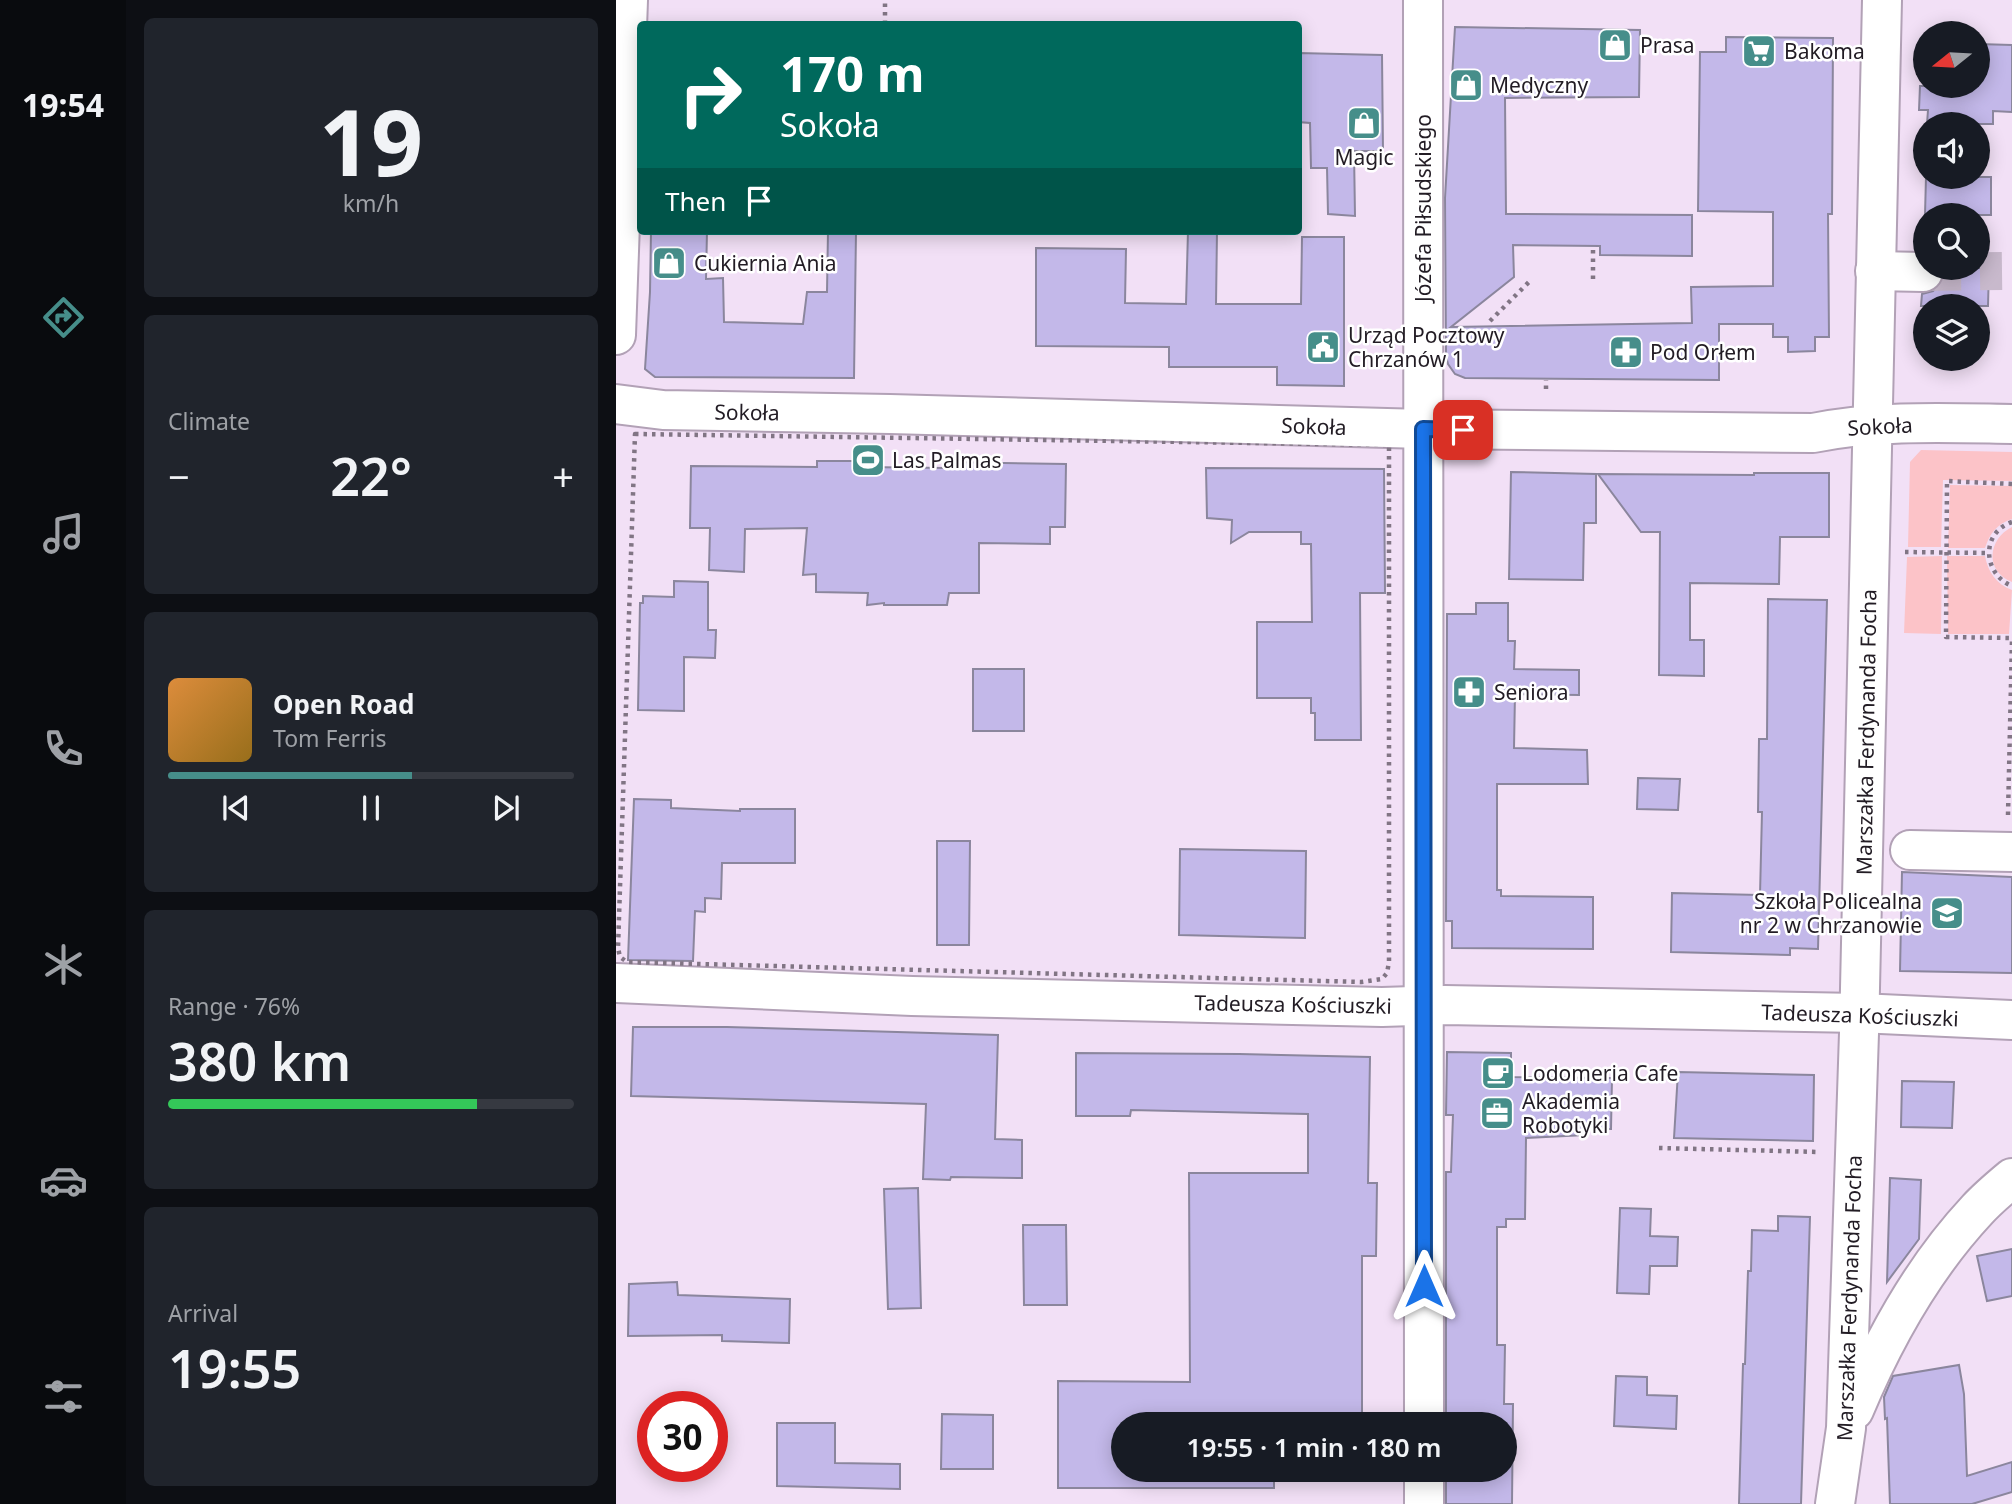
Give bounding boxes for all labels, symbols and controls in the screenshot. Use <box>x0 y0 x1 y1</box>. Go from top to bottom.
north arrow <box>1913 21 1990 98</box>
map controls <box>1913 21 1990 371</box>
shop icon: Prasa <box>1596 26 1634 64</box>
place label: Prasa <box>1640 31 1695 59</box>
supermarket icon: Bakoma <box>1740 32 1778 70</box>
place label: Bakoma <box>1784 37 1865 65</box>
text: 170 m <box>780 40 925 106</box>
icon: right <box>665 49 756 140</box>
shop icon: Medyczny <box>1447 66 1485 104</box>
place label: Medyczny <box>1490 71 1588 99</box>
text: 19 <box>319 79 423 203</box>
text: 19:54 <box>22 83 104 126</box>
text: Sokoła <box>780 103 880 146</box>
shop icon: Magic <box>1345 104 1383 142</box>
button: sound <box>1913 112 1990 189</box>
street label: Józefa Piłsudskiego <box>1409 114 1437 304</box>
place label: Magic <box>1334 143 1394 171</box>
icon: arrive <box>740 182 778 220</box>
text: Then <box>665 183 726 219</box>
text: km/h <box>343 187 399 219</box>
button: search <box>1913 203 1990 280</box>
shop icon: Cukiernia Ania <box>650 244 688 282</box>
place label: Cukiernia Ania <box>694 249 837 277</box>
icon: directions <box>39 293 88 342</box>
button: layers <box>1913 294 1990 371</box>
place label: Urząd Pocztowy Chrzanów 1 <box>1348 321 1505 373</box>
public building icon: Urząd Pocztowy Chrzanów 1 <box>1304 328 1342 366</box>
pharmacy icon: Pod Orłem <box>1607 333 1645 371</box>
place label: Pod Orłem <box>1650 338 1756 366</box>
street label: Sokoła <box>714 397 780 427</box>
pin <box>1433 400 1493 460</box>
text: Climate <box>168 405 250 437</box>
street label: Sokoła <box>1847 410 1913 442</box>
street label: Sokoła <box>1281 411 1347 441</box>
icon: arrive <box>1444 411 1482 449</box>
text: 22° <box>330 440 412 511</box>
sports icon: Las Palmas <box>849 441 887 479</box>
place label: Las Palmas <box>892 446 1002 474</box>
text: − <box>168 450 190 502</box>
text: + <box>552 450 574 502</box>
icon: music <box>39 509 88 558</box>
street label: Marszałka Ferdynanda Focha <box>1850 589 1882 875</box>
pharmacy icon: Seniora <box>1450 673 1488 711</box>
place label: Seniora <box>1494 678 1569 706</box>
text: Open Road <box>273 686 415 722</box>
text: Tom Ferris <box>273 722 386 754</box>
icon: phone <box>39 724 88 773</box>
icon: previous <box>217 789 255 827</box>
icon: pause <box>352 789 390 827</box>
icon: next <box>487 789 525 827</box>
place label: Szkoła Policealna nr 2 w Chrzanowie <box>1740 887 1922 939</box>
school or university icon: Szkoła Policealna nr 2 w Chrzanowie <box>1928 894 1966 932</box>
icon: climate <box>39 940 88 989</box>
street label: Tadeusza Kościuszki <box>1194 988 1392 1020</box>
text: Range · 76% <box>168 990 300 1022</box>
street label: Tadeusza Kościuszki <box>1761 998 1959 1032</box>
text: 380 km <box>168 1025 351 1096</box>
cafe icon: Lodomeria Cafe <box>1479 1054 1517 1092</box>
place label: Lodomeria Cafe <box>1522 1059 1678 1087</box>
place label: Akademia Robotyki <box>1522 1087 1620 1139</box>
office icon: Akademia Robotyki <box>1478 1094 1516 1132</box>
street label: Marszałka Ferdynanda Focha <box>1830 1155 1868 1441</box>
icon: car <box>39 1156 88 1205</box>
position arrow <box>1387 1249 1461 1323</box>
text: Arrival <box>168 1297 238 1329</box>
text: 19:55 <box>168 1332 301 1403</box>
icon: filters <box>39 1372 88 1421</box>
speed limit sign: 30 <box>637 1391 728 1482</box>
text: 19:55 · 1 min · 180 m <box>1187 1429 1441 1465</box>

